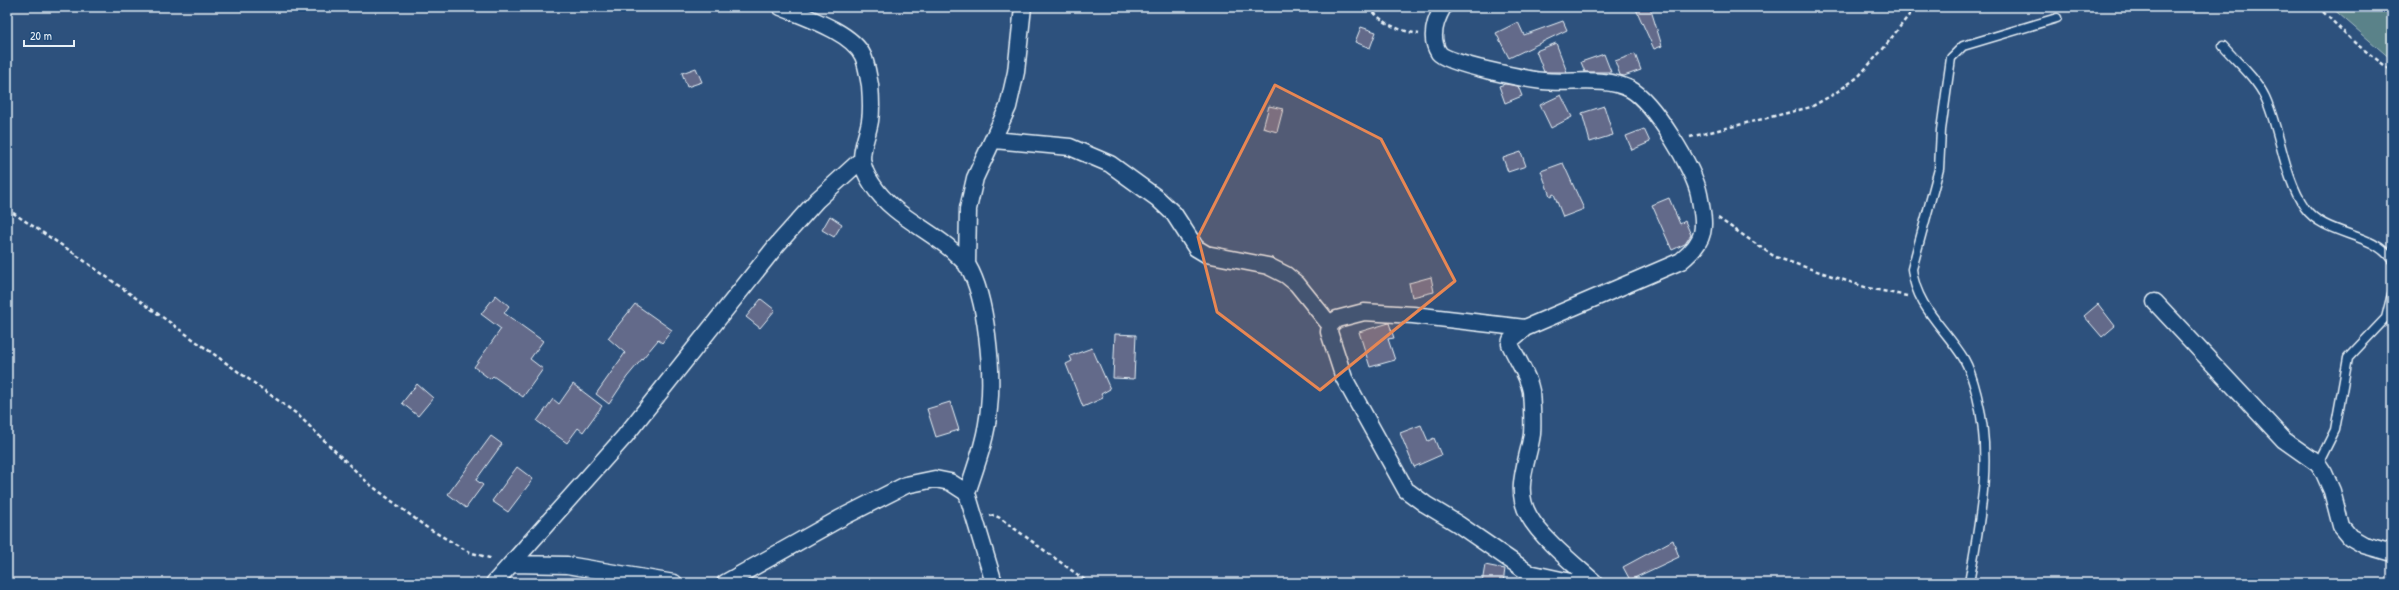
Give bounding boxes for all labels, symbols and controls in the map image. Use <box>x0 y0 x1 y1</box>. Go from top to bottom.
scale bar <box>24 22 74 48</box>
text: 20 m <box>30 27 52 44</box>

